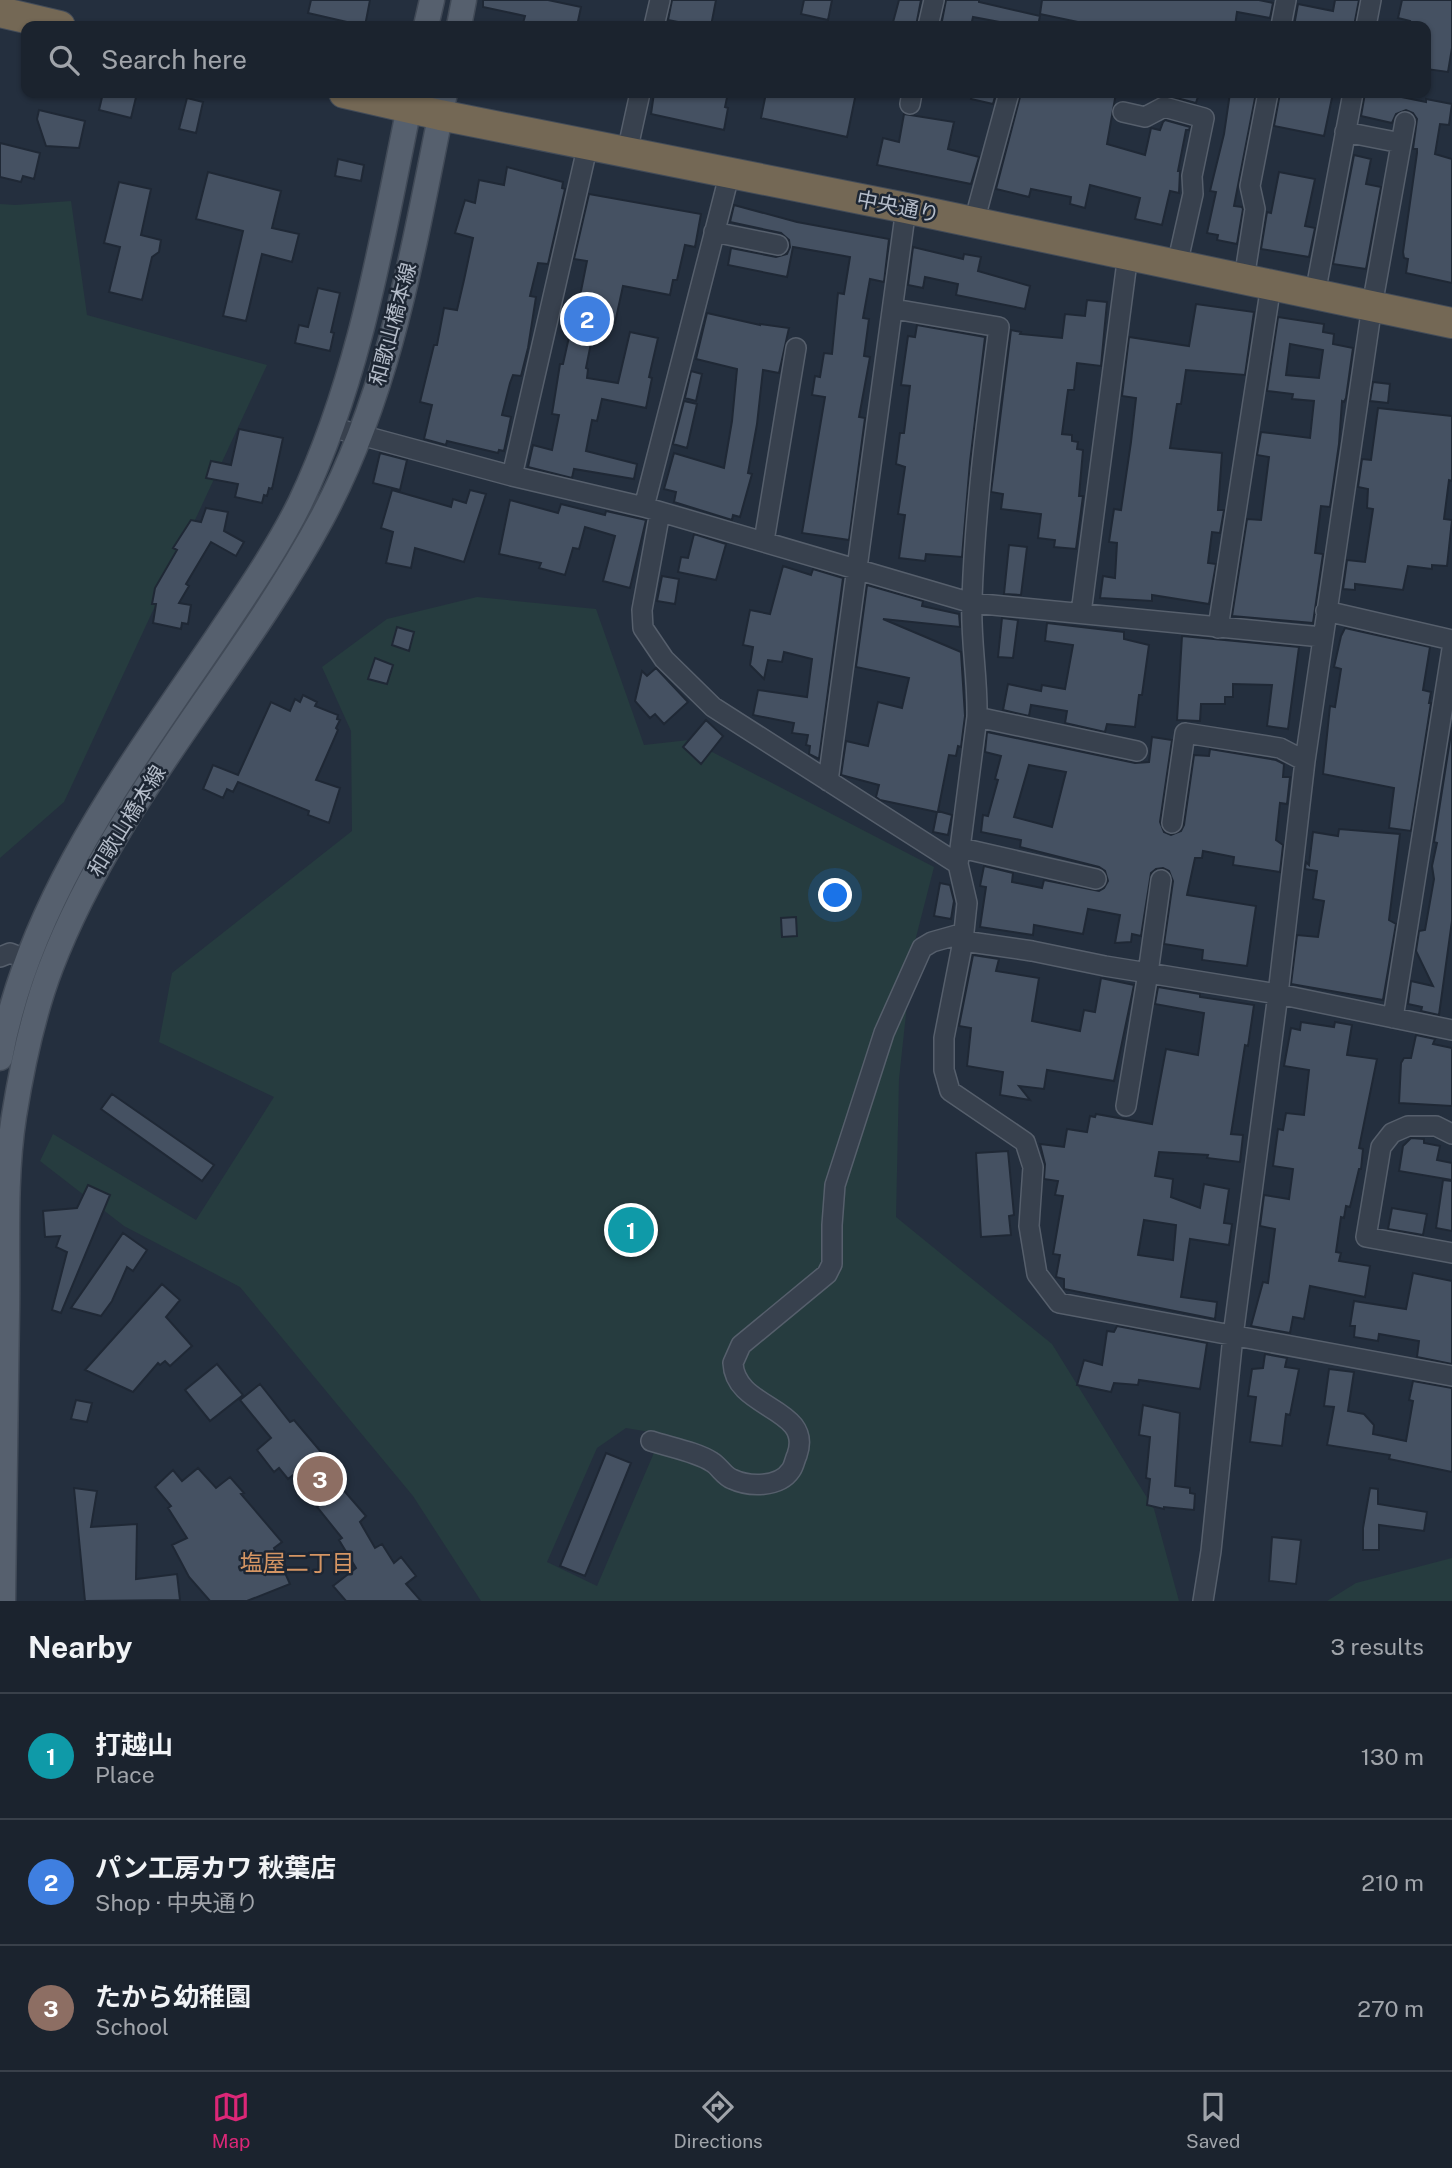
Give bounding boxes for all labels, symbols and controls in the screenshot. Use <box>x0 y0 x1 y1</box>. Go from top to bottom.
search box <box>21 21 1431 98</box>
icon: search <box>45 41 83 79</box>
text: Search here <box>101 44 247 75</box>
street label: 中央通り <box>854 186 942 227</box>
street label: 和歌山橋本線 <box>364 260 421 388</box>
pin: 2 <box>564 293 610 345</box>
street label: 和歌山橋本線 <box>83 761 171 881</box>
your location <box>818 878 852 912</box>
pin: 1 <box>608 1204 654 1256</box>
pin: 3 <box>297 1453 343 1505</box>
district label: 塩屋二丁目 <box>240 1549 355 1576</box>
text: Nearby <box>28 1629 132 1665</box>
text: 3 results <box>1330 1633 1424 1660</box>
text: 打越山 <box>95 1729 173 1760</box>
text: 1 <box>46 1743 56 1770</box>
text: 130 m <box>1361 1743 1424 1770</box>
text: Place <box>95 1761 155 1788</box>
text: パン工房カワ 秋葉店 <box>95 1852 336 1883</box>
text: 2 <box>44 1869 58 1896</box>
text: 210 m <box>1361 1869 1424 1896</box>
text: Shop · 中央通り <box>95 1889 259 1916</box>
text: たから幼稚園 <box>95 1981 251 2012</box>
text: 3 <box>43 1995 59 2022</box>
text: 270 m <box>1357 1995 1424 2022</box>
text: School <box>95 2013 169 2040</box>
tab: Map <box>212 2088 250 2152</box>
tab: Directions <box>673 2088 763 2152</box>
tab: Saved <box>1186 2088 1240 2152</box>

